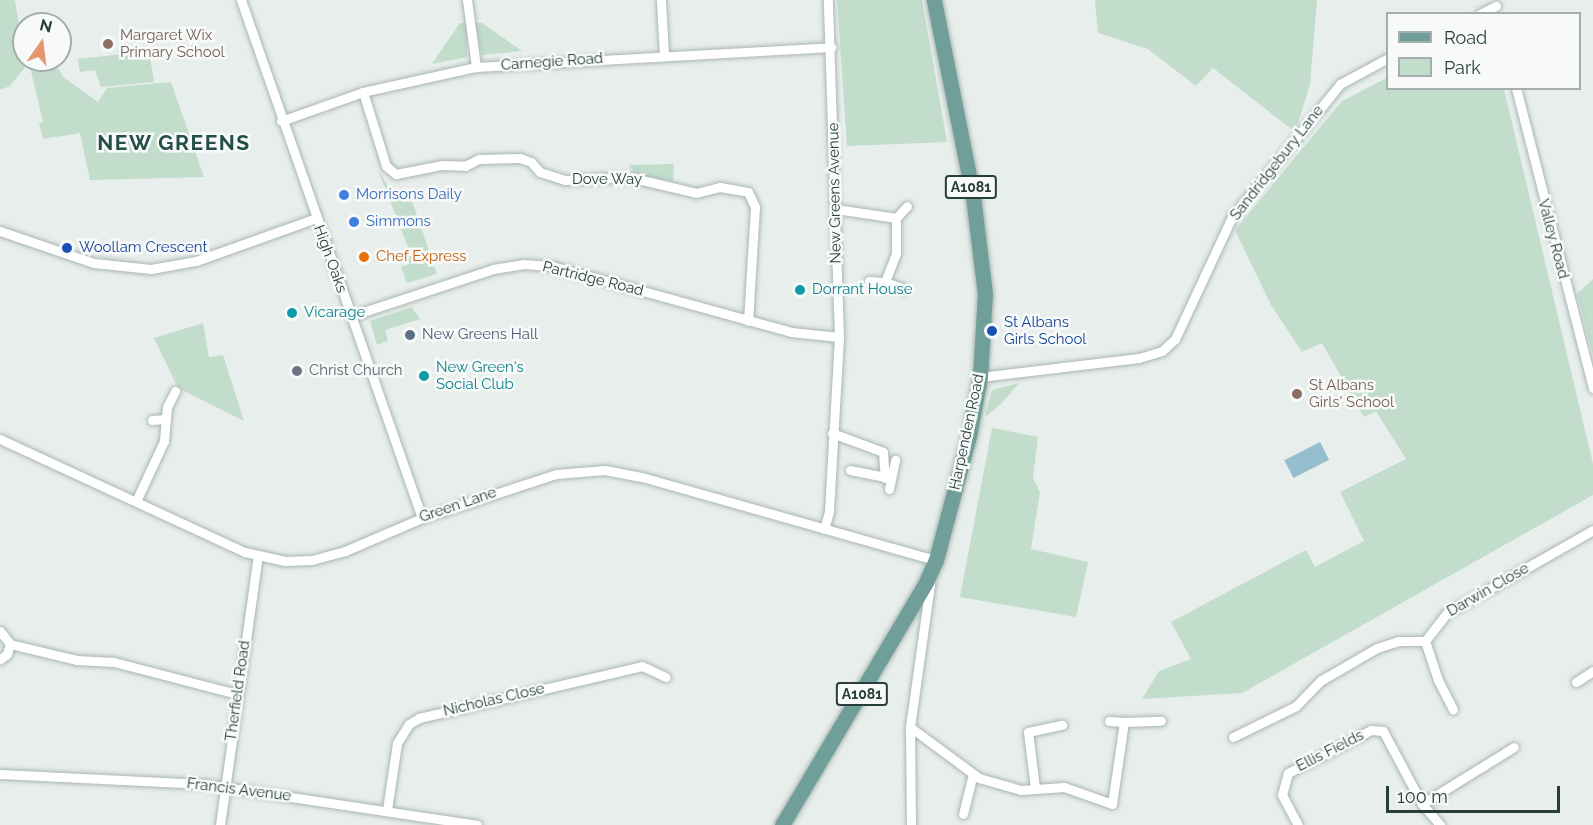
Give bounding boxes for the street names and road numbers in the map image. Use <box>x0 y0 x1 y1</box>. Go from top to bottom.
street label: Carnegie Road <box>500 49 604 75</box>
street label: Sandridgebury Lane <box>1226 102 1328 224</box>
street label: New Greens Avenue <box>825 122 845 264</box>
street label: Dove Way <box>572 171 642 189</box>
road number: A1081 <box>944 176 998 198</box>
street label: Valley Road <box>1534 197 1572 281</box>
street label: High Oaks <box>309 223 351 295</box>
street label: Partridge Road <box>541 258 645 300</box>
street label: Harpenden Road <box>946 372 988 492</box>
street label: Green Lane <box>417 483 499 527</box>
street label: Darwin Close <box>1444 559 1532 621</box>
street label: Therfield Road <box>222 639 254 743</box>
street label: Nicholas Close <box>442 680 546 720</box>
road number: A1081 <box>835 683 889 705</box>
street label: Ellis Fields <box>1293 726 1367 776</box>
street label: Francis Avenue <box>185 775 293 805</box>

